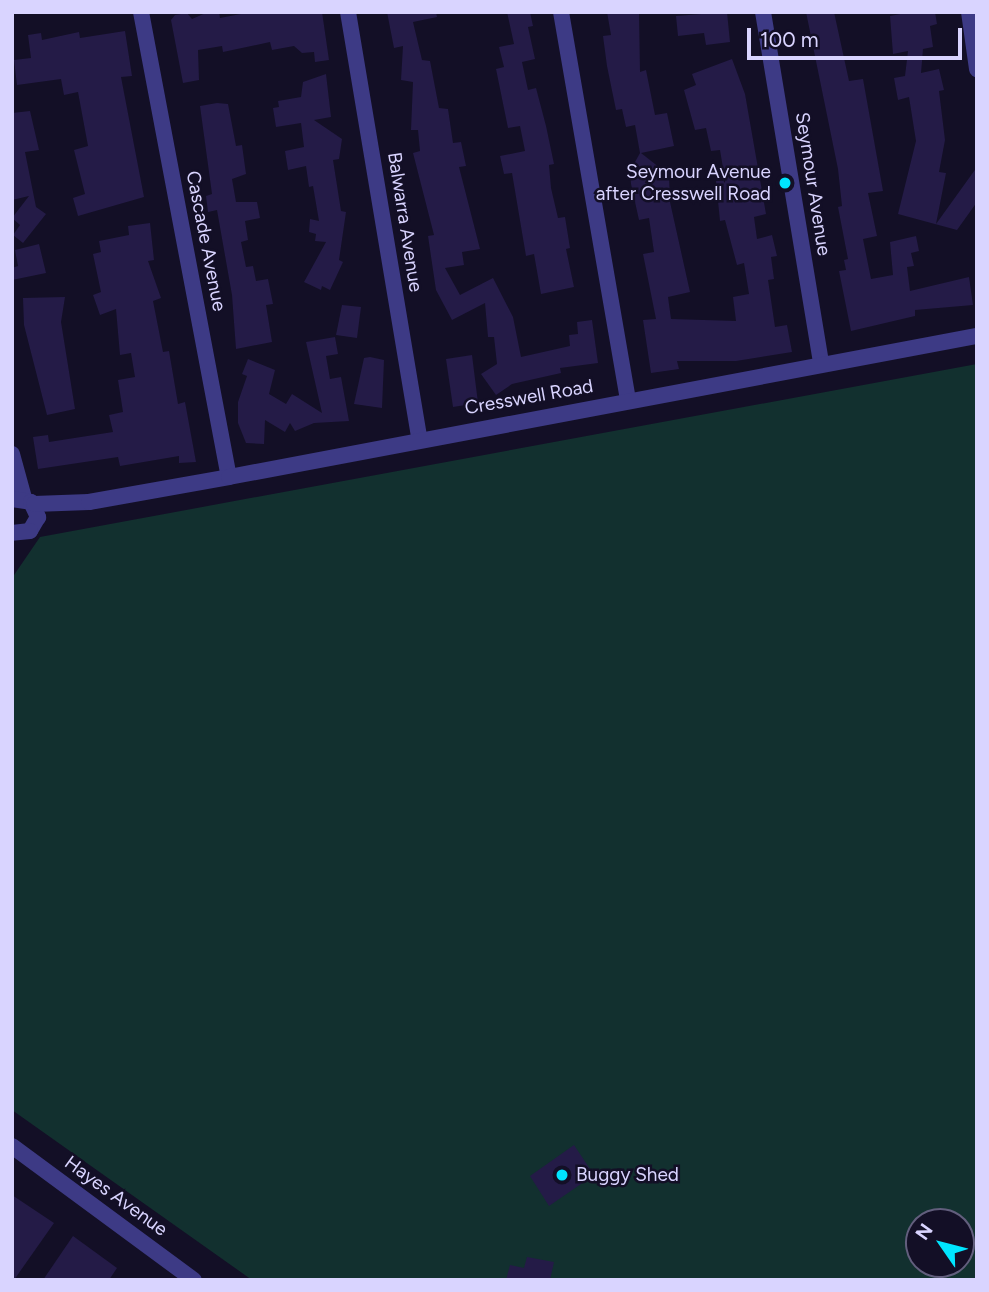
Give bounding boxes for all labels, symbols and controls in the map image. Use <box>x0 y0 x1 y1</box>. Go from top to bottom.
scale bar <box>751 14 966 58</box>
text: 100 m <box>760 27 819 52</box>
street label: Seymour Avenue <box>790 111 836 257</box>
street label: Balwarra Avenue <box>383 150 427 294</box>
place label: Seymour Avenue after Cresswell Road <box>596 161 771 205</box>
street label: Cascade Avenue <box>181 169 231 313</box>
marker: Seymour Avenue after Cresswell Road <box>777 175 793 191</box>
street label: Cresswell Road <box>463 374 595 420</box>
street label: Hayes Avenue <box>60 1151 172 1241</box>
place label: Buggy Shed <box>576 1164 679 1186</box>
marker: Buggy Shed <box>554 1167 570 1183</box>
north arrow <box>905 1208 975 1278</box>
text: N <box>910 1219 938 1244</box>

